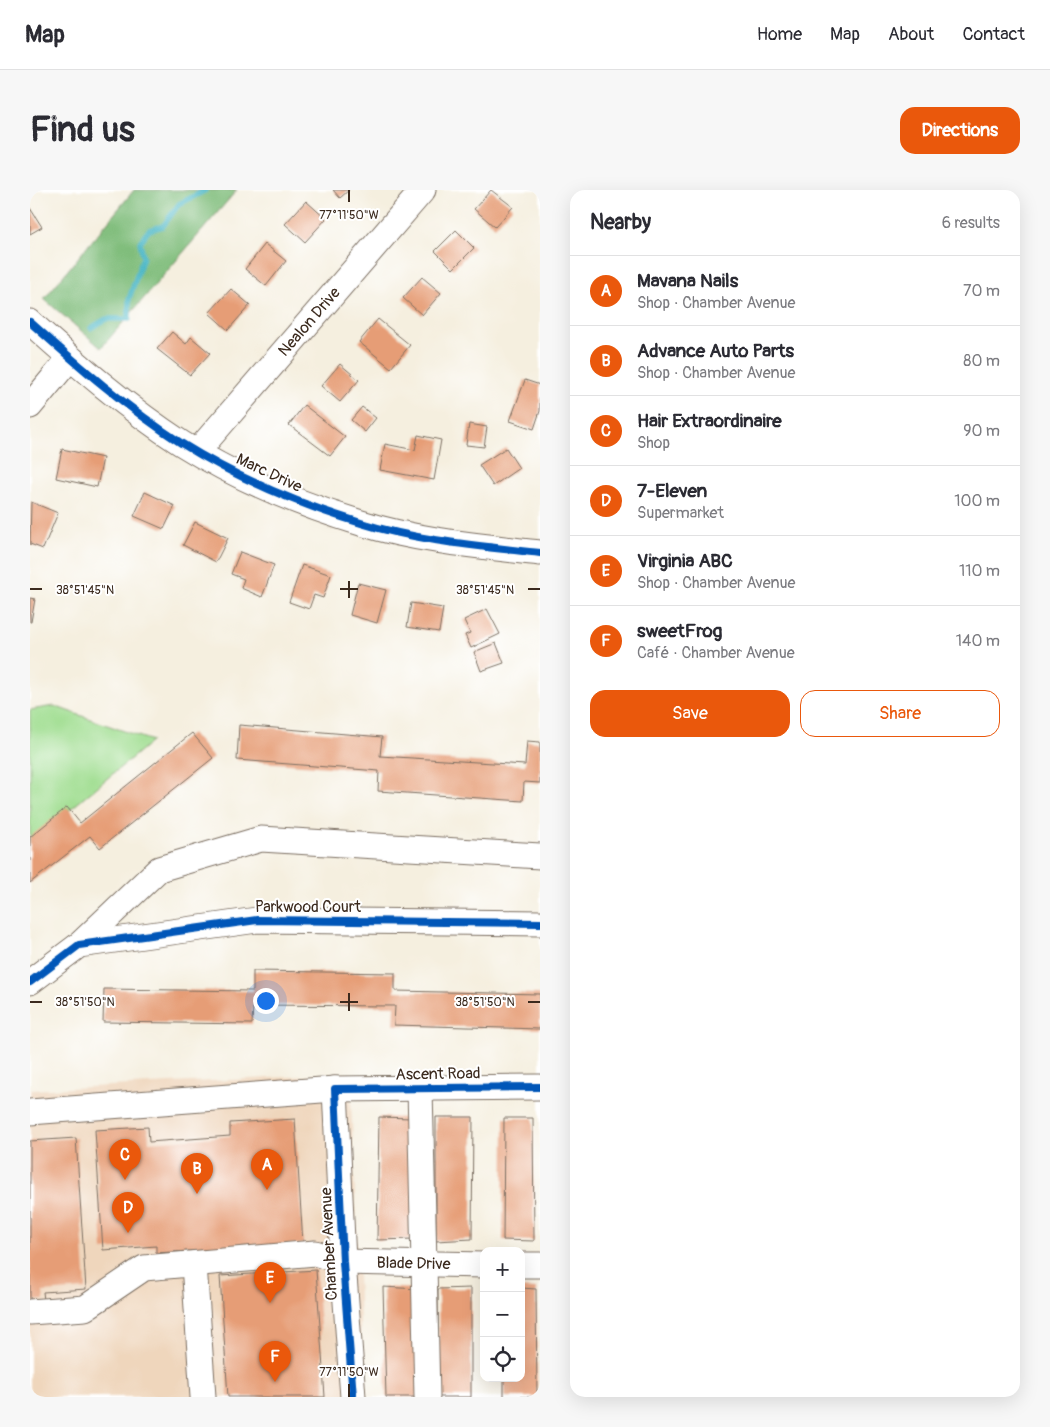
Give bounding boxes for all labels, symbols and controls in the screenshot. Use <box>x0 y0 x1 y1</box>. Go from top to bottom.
text: Map <box>25 20 65 49</box>
text: Home <box>757 23 802 46</box>
text: Map <box>830 23 860 46</box>
text: About <box>888 23 934 46</box>
text: Contact <box>962 23 1025 46</box>
button: Directions <box>900 107 1020 154</box>
text: Find us <box>30 108 135 152</box>
text: 77°11'50"W <box>319 208 379 223</box>
text: Nearby <box>590 209 651 236</box>
text: 6 results <box>942 213 1000 233</box>
text: Mavana Nails <box>637 269 738 293</box>
text: A <box>601 281 611 301</box>
text: 70 m <box>963 281 1000 301</box>
street label: Nealon Drive <box>274 283 345 361</box>
text: Shop · Chamber Avenue <box>637 293 795 313</box>
text: Advance Auto Parts <box>637 339 794 363</box>
text: B <box>601 351 611 371</box>
text: 80 m <box>963 351 1000 371</box>
text: Shop · Chamber Avenue <box>637 363 795 383</box>
text: Hair Extraordinaire <box>637 409 782 433</box>
text: C <box>601 421 611 441</box>
text: 90 m <box>963 421 1000 441</box>
text: Shop <box>637 433 670 453</box>
street label: Marc Drive <box>233 449 305 497</box>
text: 7-Eleven <box>637 479 707 503</box>
text: D <box>601 491 611 511</box>
text: 100 m <box>954 491 1000 511</box>
text: Supermarket <box>637 503 724 523</box>
text: Virginia ABC <box>637 549 733 573</box>
text: E <box>602 561 610 581</box>
text: 110 m <box>959 561 1000 581</box>
text: Shop · Chamber Avenue <box>637 573 795 593</box>
text: 38°51'45"N <box>56 583 114 598</box>
text: 38°51'45"N <box>456 583 514 598</box>
text: sweetFrog <box>637 619 722 643</box>
text: F <box>601 631 611 651</box>
text: 140 m <box>956 631 1000 651</box>
text: Café · Chamber Avenue <box>637 643 795 663</box>
button: Save <box>590 690 790 737</box>
button: Share <box>800 690 1000 737</box>
street label: Parkwood Court <box>255 897 362 917</box>
your location <box>253 988 279 1014</box>
text: 38°51'50"N <box>55 995 115 1010</box>
text: 38°51'50"N <box>455 995 515 1010</box>
street label: Ascent Road <box>395 1063 481 1085</box>
pin: C <box>109 1139 141 1180</box>
pin: A <box>251 1149 283 1190</box>
pin: B <box>181 1153 213 1194</box>
street label: Chamber Avenue <box>316 1187 342 1301</box>
pin: D <box>112 1192 144 1233</box>
map controls <box>480 1247 525 1382</box>
button: + <box>480 1247 525 1292</box>
street label: Blade Drive <box>376 1253 451 1274</box>
pin: E <box>254 1262 286 1303</box>
button: − <box>480 1292 525 1337</box>
button: locate <box>480 1337 525 1382</box>
pin: F <box>259 1341 291 1382</box>
text: 77°11'50"W <box>319 1365 379 1380</box>

